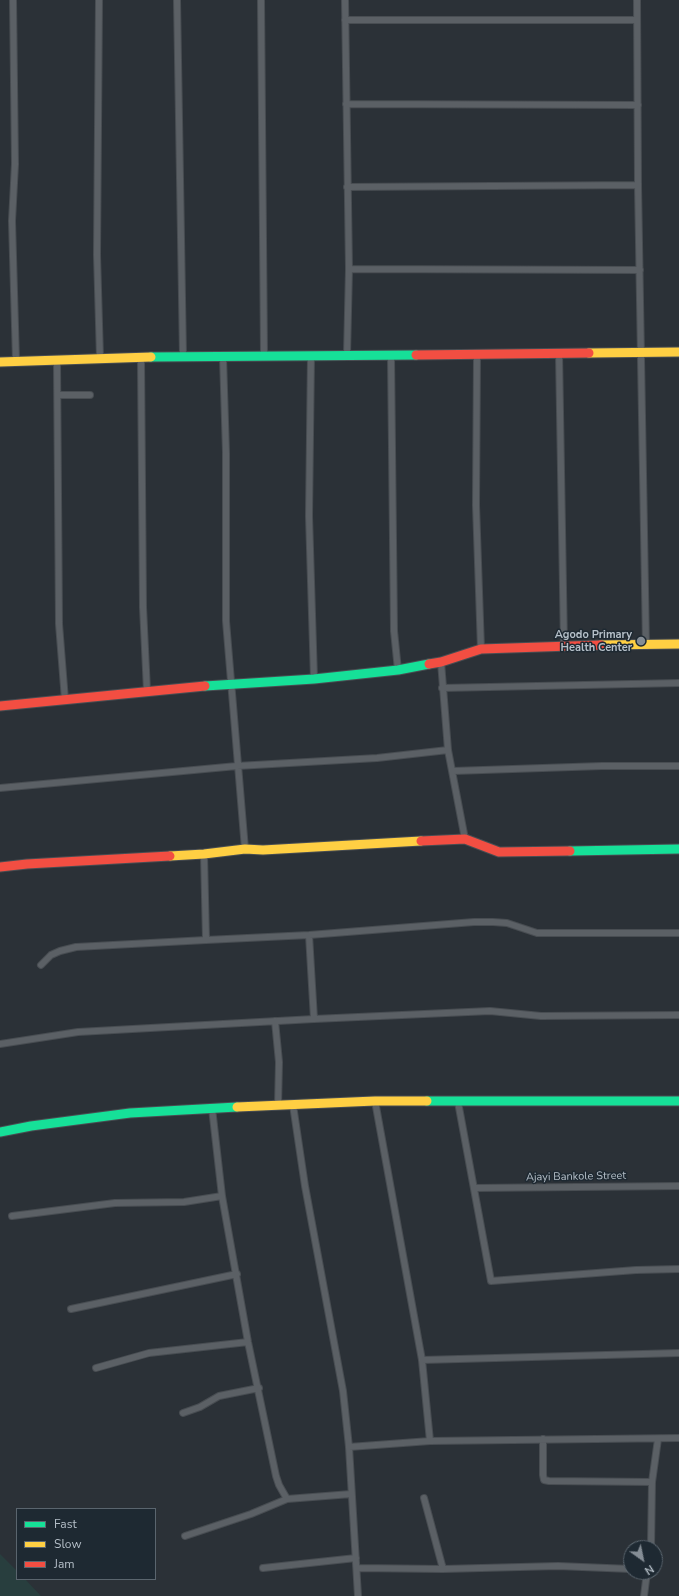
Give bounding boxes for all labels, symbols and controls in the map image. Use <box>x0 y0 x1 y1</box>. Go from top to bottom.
place label: Agodo Primary Health Center <box>555 628 632 654</box>
marker: Agodo Primary Health Center <box>635 635 647 647</box>
street label: Ajayi Bankole Street <box>526 1170 626 1184</box>
legend <box>16 1508 156 1580</box>
text: Fast <box>54 1516 77 1532</box>
text: Slow <box>54 1536 82 1552</box>
north arrow <box>623 1540 663 1580</box>
text: Jam <box>54 1556 75 1572</box>
text: N <box>642 1561 657 1578</box>

